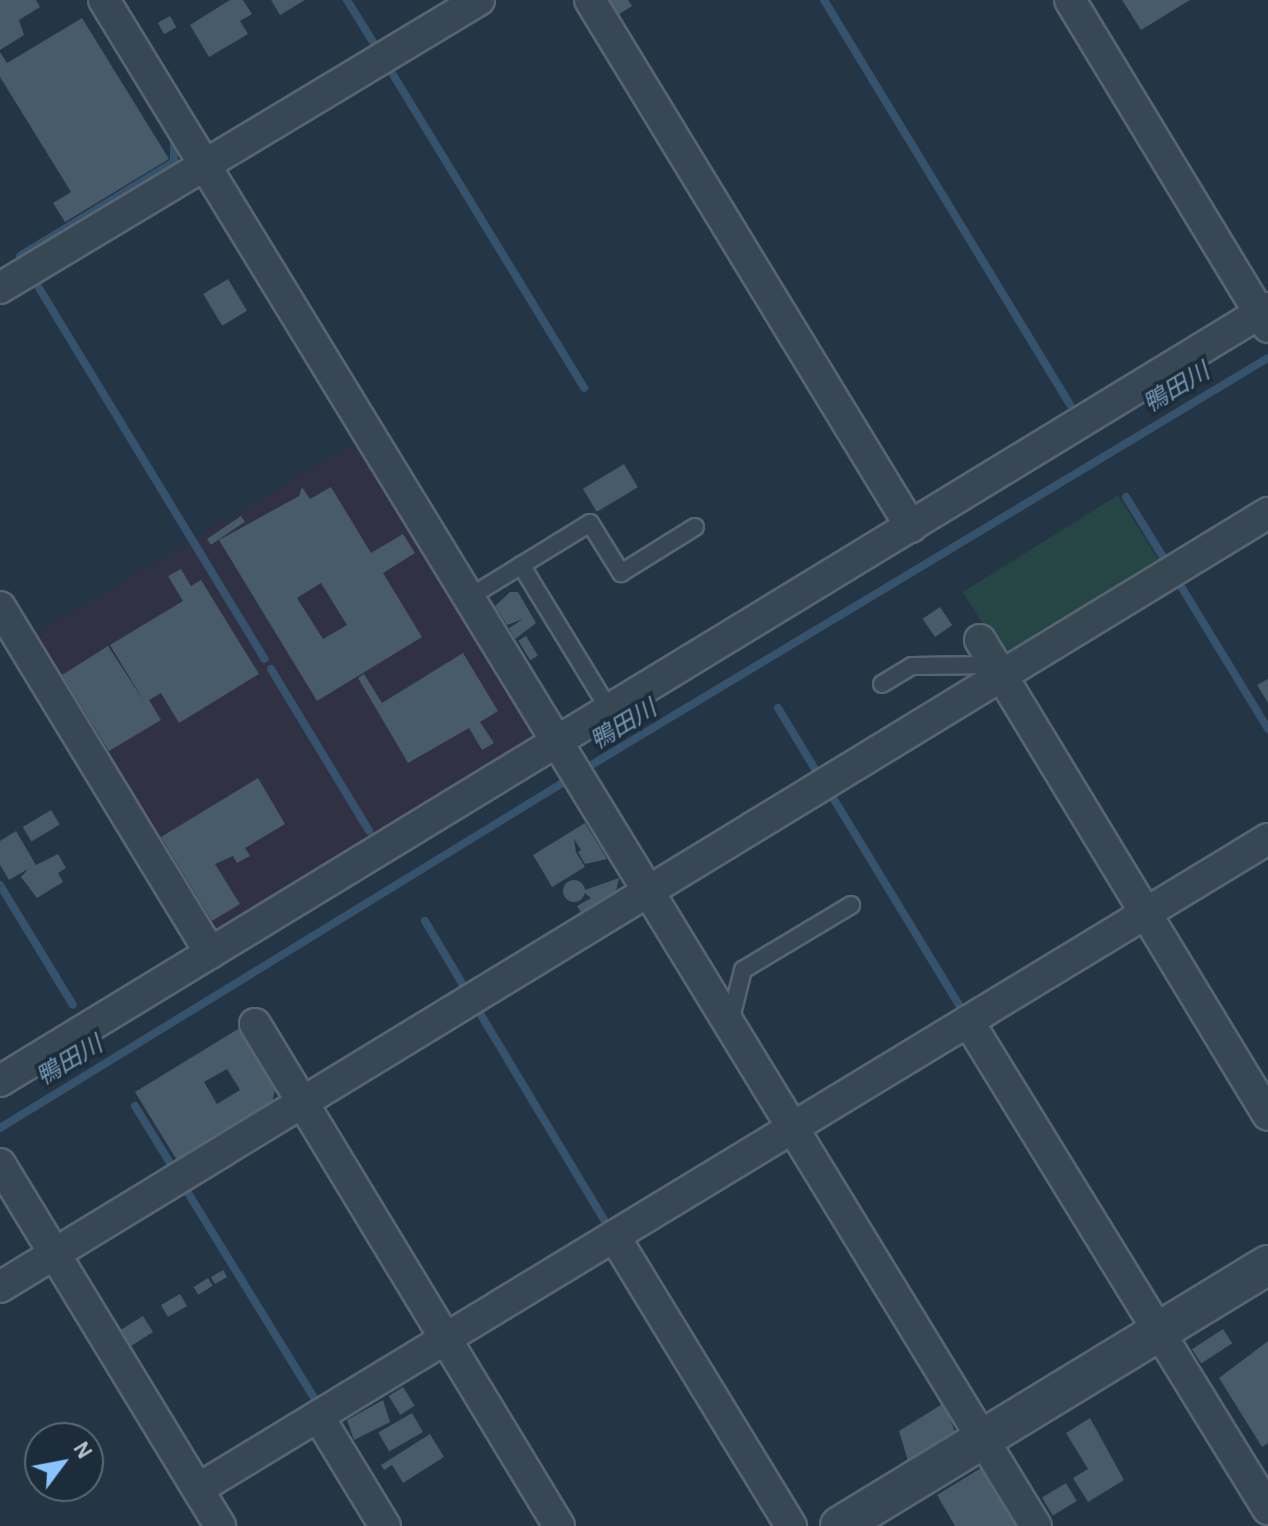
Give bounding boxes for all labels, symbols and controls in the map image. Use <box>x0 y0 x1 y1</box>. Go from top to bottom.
water label: 鴨田川 <box>1139 358 1215 420</box>
water label: 鴨田川 <box>586 695 662 757</box>
water label: 鴨田川 <box>32 1031 108 1093</box>
north arrow <box>24 1422 104 1502</box>
text: N <box>69 1438 96 1463</box>

